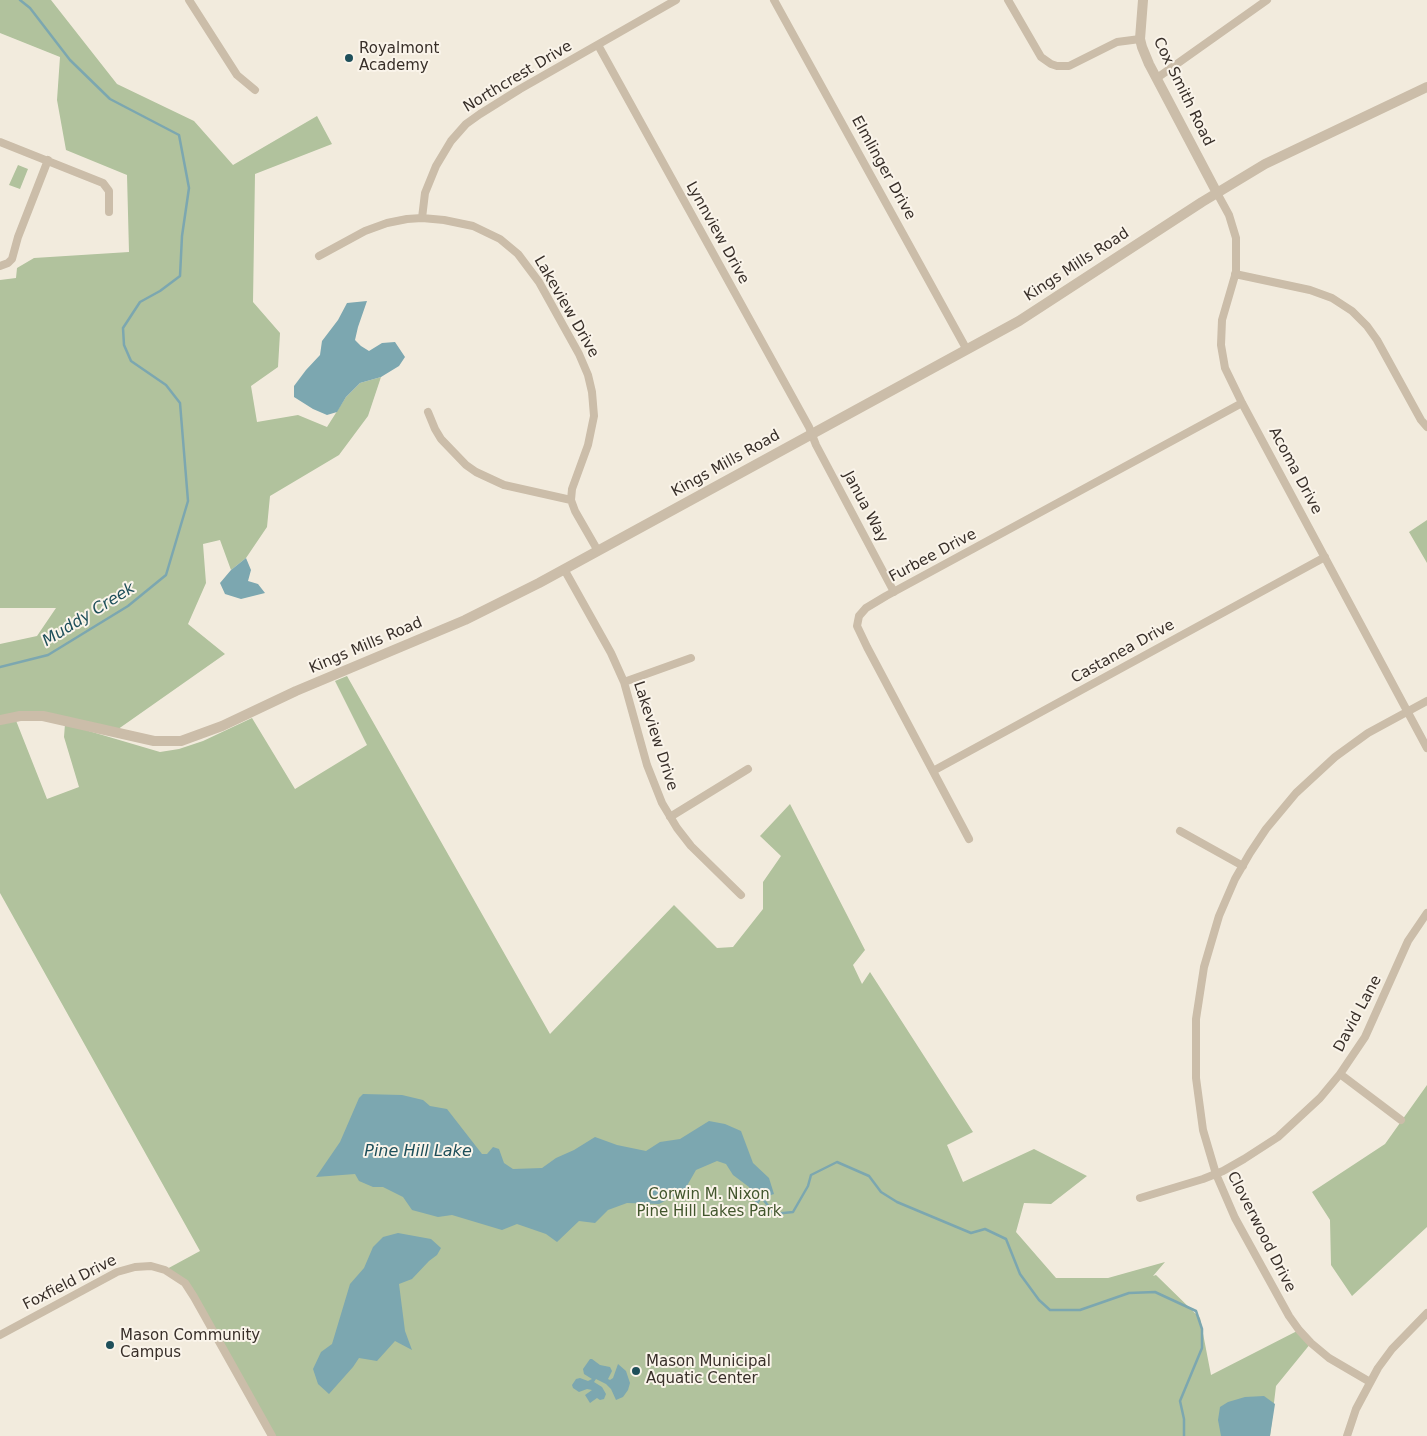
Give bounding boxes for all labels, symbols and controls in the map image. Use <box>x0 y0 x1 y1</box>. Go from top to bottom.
street label: Cox Smith Road <box>1149 35 1217 149</box>
street label: Northcrest Drive <box>460 37 576 117</box>
place label: Royalmont Academy <box>359 40 439 75</box>
marker: Royalmont Academy <box>343 52 355 64</box>
street label: Elmlinger Drive <box>847 113 919 223</box>
street label: Lynnview Drive <box>681 179 753 287</box>
street label: Kings Mills Road <box>1021 224 1133 306</box>
street label: Lakeview Drive <box>530 253 602 361</box>
street label: Acoma Drive <box>1265 424 1325 518</box>
street label: Kings Mills Road <box>669 427 783 501</box>
street label: Janua Way <box>839 468 891 546</box>
street label: Furbee Drive <box>886 525 980 587</box>
water label: Muddy Creek <box>39 579 139 651</box>
street label: Kings Mills Road <box>307 614 425 678</box>
street label: Castanea Drive <box>1068 616 1178 688</box>
street label: Lakeview Drive <box>629 679 681 793</box>
street label: David Lane <box>1330 973 1386 1055</box>
water label: Pine Hill Lake <box>364 1142 472 1162</box>
street label: Cloverwood Drive <box>1223 1169 1299 1295</box>
park label: Corwin M. Nixon Pine Hill Lakes Park <box>637 1186 781 1221</box>
street label: Foxfield Drive <box>20 1252 120 1314</box>
place label: Mason Community Campus <box>120 1327 260 1362</box>
marker: Mason Community Campus <box>104 1339 116 1351</box>
place label: Mason Municipal Aquatic Center <box>646 1353 771 1388</box>
marker: Mason Municipal Aquatic Center <box>630 1365 642 1377</box>

